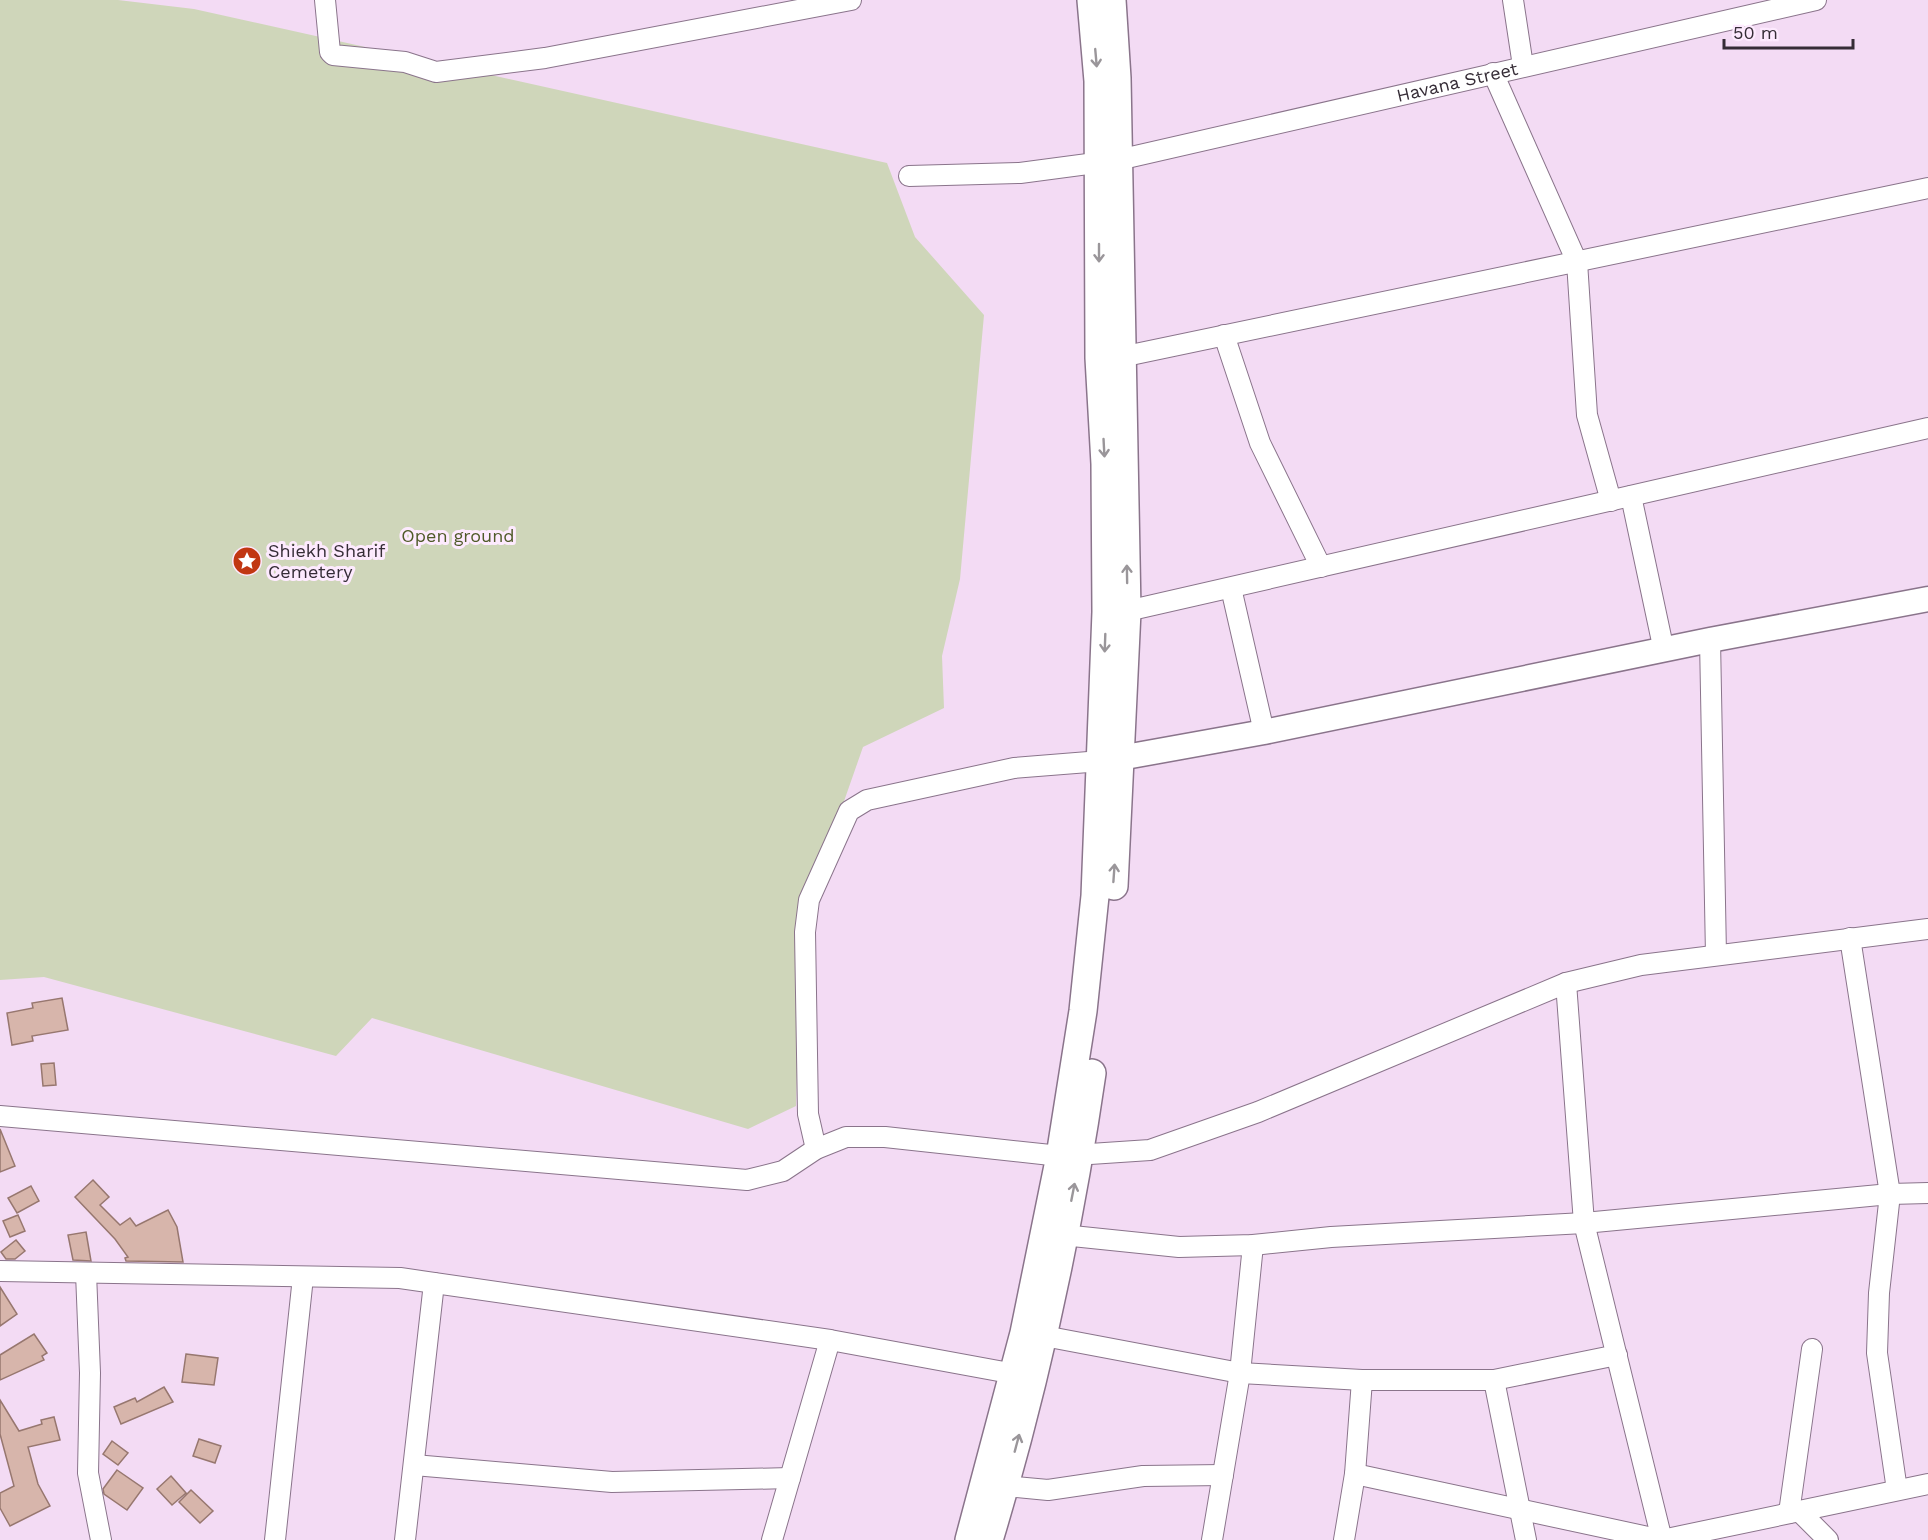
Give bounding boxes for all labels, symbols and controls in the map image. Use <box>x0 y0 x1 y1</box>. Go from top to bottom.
scale bar <box>1724 12 1853 50</box>
text: 50 m <box>1733 22 1778 43</box>
one-way arrow <box>1090 48 1101 68</box>
street label: Havana Street <box>1395 58 1520 106</box>
one-way arrow <box>1093 243 1105 263</box>
one-way arrow <box>1099 438 1110 458</box>
park label: Open ground <box>401 525 515 546</box>
place label: Shiekh Sharif Cemetery <box>268 540 385 582</box>
place icon: Shiekh Sharif Cemetery <box>231 545 263 577</box>
one-way arrow <box>1121 564 1132 584</box>
one-way arrow <box>1099 633 1110 653</box>
one-way arrow <box>1109 864 1120 884</box>
one-way arrow <box>1068 1182 1079 1202</box>
one-way arrow <box>1011 1434 1023 1453</box>

